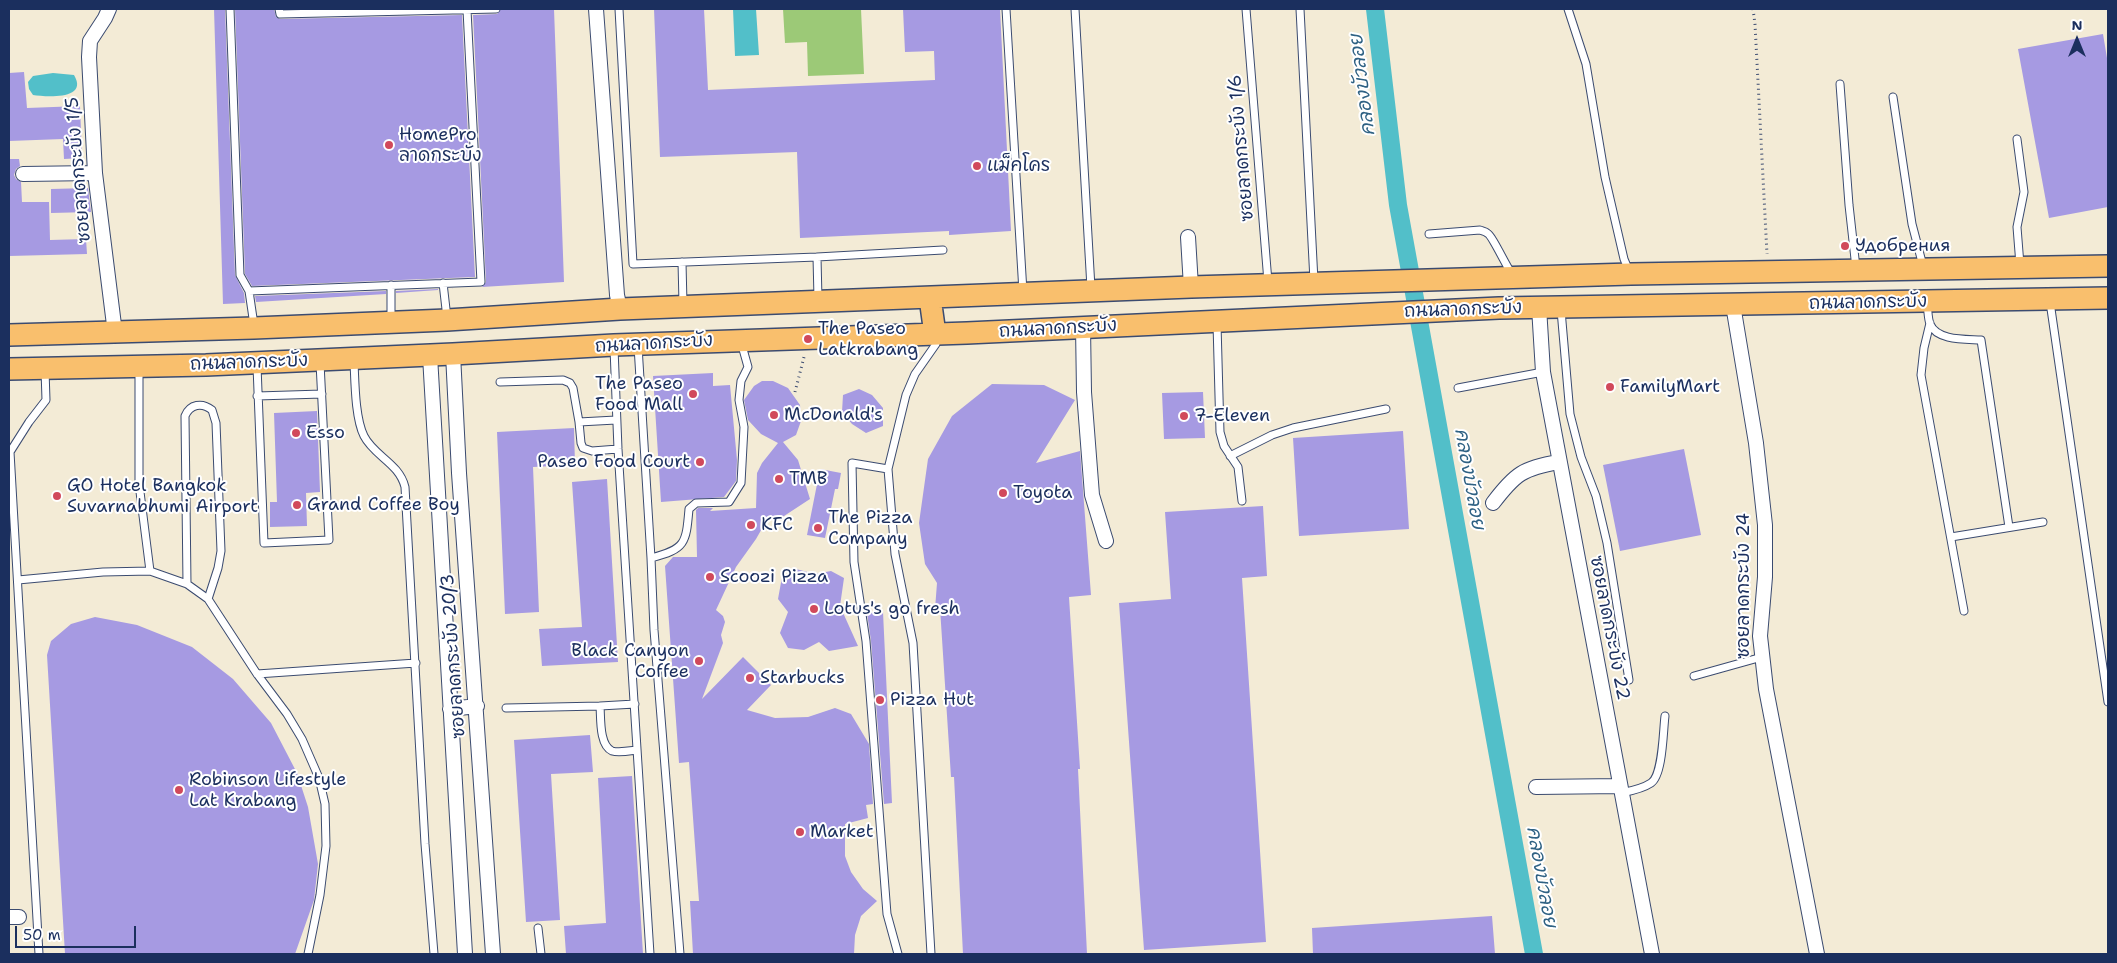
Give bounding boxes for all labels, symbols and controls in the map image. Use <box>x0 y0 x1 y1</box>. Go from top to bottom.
north arrow <box>2052 15 2102 65</box>
text: N <box>2071 16 2083 34</box>
water label: คลองบัวลอย <box>1345 33 1381 137</box>
street label: ซอยลาดกระบัง 1/6 <box>1225 74 1259 222</box>
street label: ซอยลาดกระบัง 1/5 <box>62 96 96 244</box>
place label: HomePro ลาดกระบัง <box>399 124 482 166</box>
marker: HomePro ลาดกระบัง <box>383 139 395 151</box>
place label: แม็คโคร <box>987 155 1050 177</box>
marker: แม็คโคร <box>971 160 983 172</box>
place label: Удобрения <box>1855 235 1950 257</box>
marker: Удобрения <box>1839 240 1851 252</box>
street label: ถนนลาดกระบัง <box>1809 291 1927 315</box>
street label: ถนนลาดกระบัง <box>1404 297 1522 323</box>
street label: ถนนลาดกระบัง <box>999 315 1117 343</box>
place label: The Paseo Latkrabang <box>818 318 918 360</box>
street label: ถนนลาดกระบัง <box>595 330 713 358</box>
marker: The Paseo Latkrabang <box>802 333 814 345</box>
street label: ถนนลาดกระบัง <box>190 350 308 376</box>
place label: The Paseo Food Mall <box>595 373 683 416</box>
place label: FamilyMart <box>1620 376 1720 398</box>
marker: FamilyMart <box>1604 381 1616 393</box>
marker: The Paseo Food Mall <box>687 388 699 400</box>
place label: McDonald's <box>784 404 883 426</box>
place label: 7-Eleven <box>1194 405 1270 427</box>
marker: McDonald's <box>768 409 780 421</box>
marker: 7-Eleven <box>1178 410 1190 422</box>
place label: Esso <box>306 422 345 444</box>
marker: Esso <box>290 427 302 439</box>
water label: คลองบัวลอย <box>1449 427 1489 531</box>
place label: Paseo Food Court <box>537 451 690 473</box>
marker: Paseo Food Court <box>694 456 706 468</box>
place label: TMB <box>789 468 827 490</box>
marker: TMB <box>773 473 785 485</box>
place label: GO Hotel Bangkok Suvarnabhumi Airport <box>67 475 258 518</box>
place label: Toyota <box>1013 482 1072 504</box>
marker: Toyota <box>997 487 1009 499</box>
marker: GO Hotel Bangkok Suvarnabhumi Airport <box>51 490 63 502</box>
place label: Grand Coffee Boy <box>307 494 460 516</box>
marker: Grand Coffee Boy <box>291 499 303 511</box>
place label: The Pizza Company <box>828 507 912 550</box>
street label: ซอยลาดกระบัง 24 <box>1733 513 1755 659</box>
place label: KFC <box>761 514 793 536</box>
marker: KFC <box>745 519 757 531</box>
marker: The Pizza Company <box>812 522 824 534</box>
street label: ซอยลาดกระบัง 22 <box>1584 554 1634 702</box>
place label: Scoozi Pizza <box>720 566 828 588</box>
marker: Scoozi Pizza <box>704 571 716 583</box>
street label: ซอยลาดกระบัง 20/3 <box>437 573 471 739</box>
place label: Lotus's go fresh <box>824 598 960 620</box>
marker: Lotus's go fresh <box>808 603 820 615</box>
place label: Black Canyon Coffee <box>571 640 689 682</box>
marker: Black Canyon Coffee <box>693 655 705 667</box>
place label: Starbucks <box>760 667 845 689</box>
marker: Starbucks <box>744 672 756 684</box>
place label: Pizza Hut <box>890 689 974 711</box>
marker: Pizza Hut <box>874 694 886 706</box>
place label: Robinson Lifestyle Lat Krabang <box>189 769 346 812</box>
marker: Robinson Lifestyle Lat Krabang <box>173 784 185 796</box>
place label: Market <box>810 821 874 843</box>
water label: คลองบัวลอย <box>1521 825 1561 929</box>
marker: Market <box>794 826 806 838</box>
scale bar <box>18 916 139 948</box>
text: 50 m <box>23 925 61 945</box>

